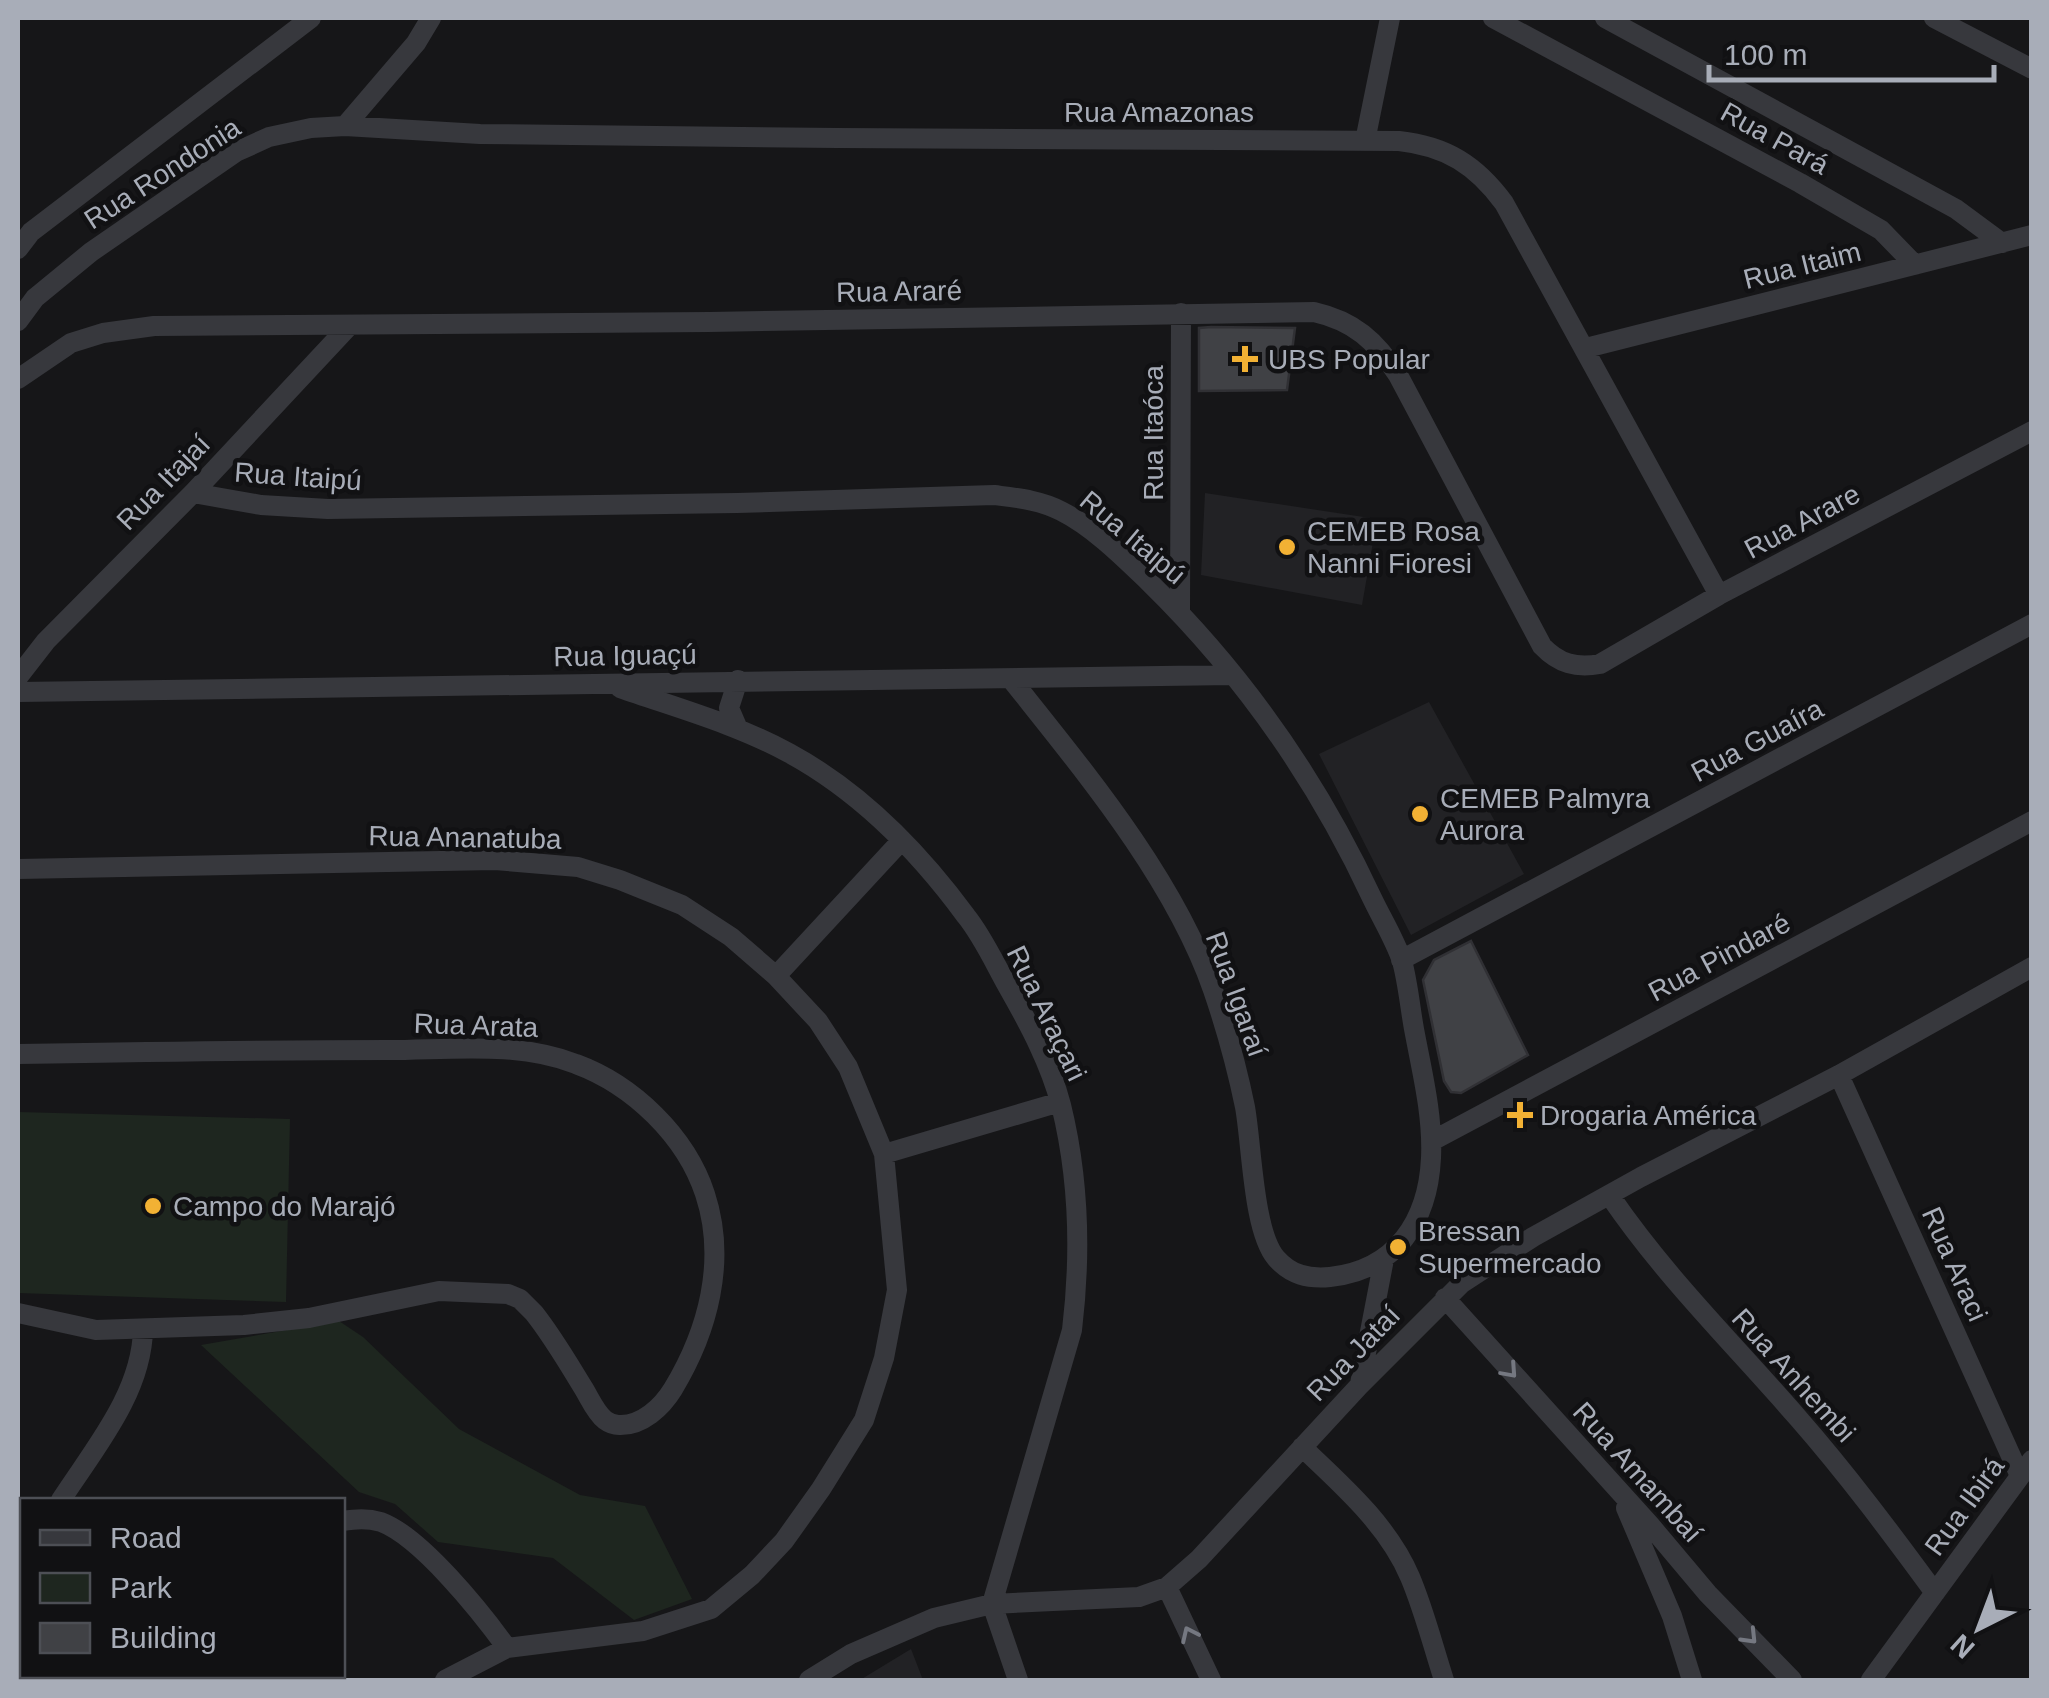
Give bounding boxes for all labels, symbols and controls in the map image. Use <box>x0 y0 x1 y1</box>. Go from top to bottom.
scale bar <box>1709 20 1994 82</box>
text: 100 m <box>1724 38 1807 71</box>
street label: Rua Pará <box>1716 96 1834 181</box>
street label: Rua Amazonas <box>1064 97 1254 128</box>
street label: Rua Rondonia <box>79 111 246 235</box>
street label: Rua Itaim <box>1740 236 1864 295</box>
street label: Rua Araré <box>836 275 962 308</box>
place label: UBS Popular <box>1268 344 1430 375</box>
marker: UBS Popular <box>1232 346 1258 372</box>
street label: Rua Itaóca <box>1138 365 1169 501</box>
street label: Rua Itajaí <box>111 428 216 536</box>
street label: Rua Itaipú <box>233 457 363 496</box>
street label: Rua Arare <box>1739 478 1865 565</box>
street label: Rua Itaipú <box>1074 484 1192 590</box>
place label: CEMEB Rosa Nanni Fioresi <box>1307 516 1480 579</box>
marker: CEMEB Rosa Nanni Fioresi <box>1276 536 1298 558</box>
street label: Rua Iguaçú <box>553 639 697 672</box>
street label: Rua Guaíra <box>1686 693 1829 788</box>
place label: CEMEB Palmyra Aurora <box>1440 783 1650 846</box>
marker: CEMEB Palmyra Aurora <box>1409 803 1431 825</box>
street label: Rua Ananatuba <box>368 820 562 855</box>
street label: Rua Pindaré <box>1643 907 1795 1008</box>
street label: Rua Igaraí <box>1200 927 1274 1061</box>
street label: Rua Araçari <box>1001 941 1093 1086</box>
street label: Rua Arata <box>413 1008 539 1043</box>
place label: Drogaria América <box>1540 1100 1757 1131</box>
marker: Drogaria América <box>1509 1104 1531 1126</box>
place label: Campo do Marajó <box>173 1191 396 1222</box>
marker: Campo do Marajó <box>142 1195 164 1217</box>
street label: Rua Araci <box>1916 1202 1993 1326</box>
place label: Bressan Supermercado <box>1418 1216 1602 1279</box>
marker: Bressan Supermercado <box>1387 1236 1409 1258</box>
street label: Rua Jataí <box>1301 1299 1406 1407</box>
street label: Rua Anhembi <box>1726 1302 1861 1448</box>
one-way arrow <box>1498 1359 1516 1378</box>
street label: Rua Amambaí <box>1567 1396 1709 1549</box>
street label: Rua Ibirá <box>1918 1451 2011 1561</box>
legend <box>20 1498 345 1678</box>
text: Road <box>110 1521 182 1554</box>
text: Park <box>110 1571 173 1604</box>
north arrow <box>1929 1578 2029 1678</box>
text: Building <box>110 1621 217 1654</box>
one-way arrow <box>1181 1626 1201 1644</box>
one-way arrow <box>1738 1626 1756 1644</box>
text: N <box>1945 1628 1980 1664</box>

